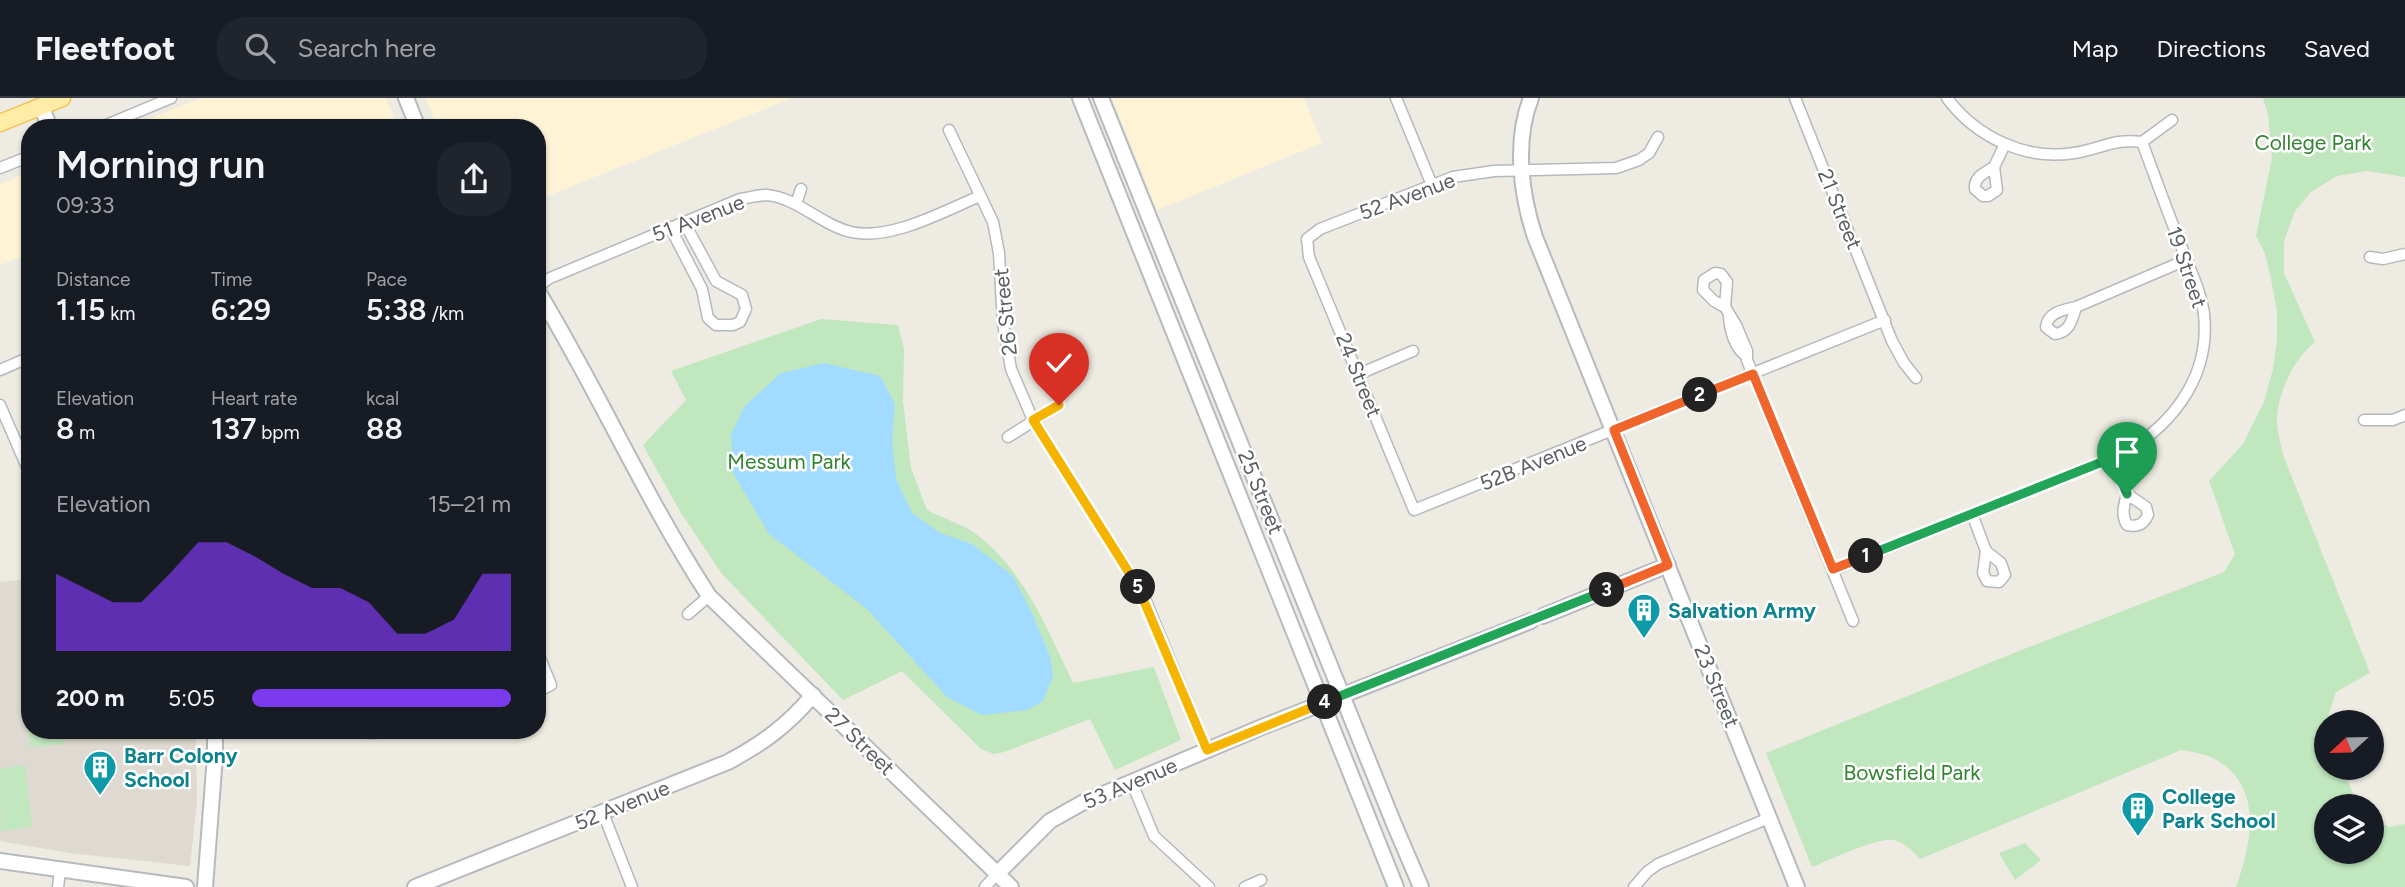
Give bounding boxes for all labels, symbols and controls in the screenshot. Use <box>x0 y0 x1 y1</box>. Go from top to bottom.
search box <box>217 17 707 80</box>
text: Fleetfoot <box>35 29 175 68</box>
icon: search <box>241 29 279 67</box>
text: Search here <box>297 32 436 64</box>
text: Map <box>2072 34 2118 63</box>
text: Directions <box>2156 34 2266 63</box>
text: Saved <box>2304 34 2370 63</box>
park label: College Park <box>2255 130 2372 155</box>
text: Morning run <box>56 142 265 188</box>
button: share <box>437 142 511 216</box>
street label: 21 Street <box>1813 165 1867 253</box>
street label: 52 Avenue <box>1356 167 1458 225</box>
street label: 51 Avenue <box>648 189 748 247</box>
text: 09:33 <box>56 191 115 219</box>
street label: 19 Street <box>2161 223 2213 311</box>
street label: 26 Street <box>988 267 1022 357</box>
text: Distance <box>56 268 130 291</box>
text: Time <box>211 268 252 291</box>
text: Pace <box>366 268 407 291</box>
text: 1.15 <box>56 291 105 328</box>
text: 6:29 <box>211 291 271 328</box>
text: 5:38 <box>366 291 427 328</box>
text: km <box>105 302 136 325</box>
text: /km <box>427 302 464 325</box>
street label: 24 Street <box>1331 329 1387 421</box>
pin <box>1029 333 1089 405</box>
icon: check <box>1040 344 1078 382</box>
pin: 2 <box>1682 378 1718 412</box>
text: 2 <box>1694 383 1705 406</box>
text: Elevation <box>56 387 134 410</box>
text: Heart rate <box>211 387 297 410</box>
text: kcal <box>366 387 399 410</box>
text: 8 <box>56 410 74 447</box>
text: 137 <box>211 410 257 447</box>
text: 88 <box>366 410 403 447</box>
text: m <box>74 421 95 444</box>
text: bpm <box>257 421 300 444</box>
pin <box>2097 422 2157 494</box>
street label: 52B Avenue <box>1476 430 1590 496</box>
icon: arrive <box>2108 433 2146 471</box>
street label: 25 Street <box>1233 447 1289 537</box>
park label: Messum Park <box>727 449 852 474</box>
text: Elevation <box>56 490 151 518</box>
text: 15–21 m <box>428 490 511 518</box>
pin: 1 <box>1848 538 1884 574</box>
text: 1 <box>1861 544 1870 567</box>
pin: 5 <box>1120 570 1156 604</box>
pin: 3 <box>1590 573 1624 608</box>
text: 5 <box>1132 575 1143 598</box>
text: 3 <box>1601 578 1612 601</box>
building icon: Salvation Army <box>1625 591 1663 640</box>
place label: Salvation Army <box>1668 598 1817 623</box>
street label: 23 Street <box>1689 641 1745 731</box>
text: 200 m <box>56 684 125 712</box>
text: 5:05 <box>168 684 215 712</box>
pin: 4 <box>1308 684 1342 720</box>
text: 4 <box>1318 690 1331 713</box>
street label: 27 Street <box>820 702 900 780</box>
north arrow <box>2314 710 2384 780</box>
map controls <box>2314 710 2384 864</box>
place label: Barr Colony School <box>124 743 238 792</box>
building icon: Barr Colony School <box>81 748 119 797</box>
street label: 53 Avenue <box>1079 752 1181 814</box>
park label: Bowsfield Park <box>1843 760 1981 785</box>
street label: 52 Avenue <box>571 775 673 835</box>
place label: College Park School <box>2162 784 2276 833</box>
building icon: College Park School <box>2119 789 2157 838</box>
button: layers <box>2314 794 2384 864</box>

